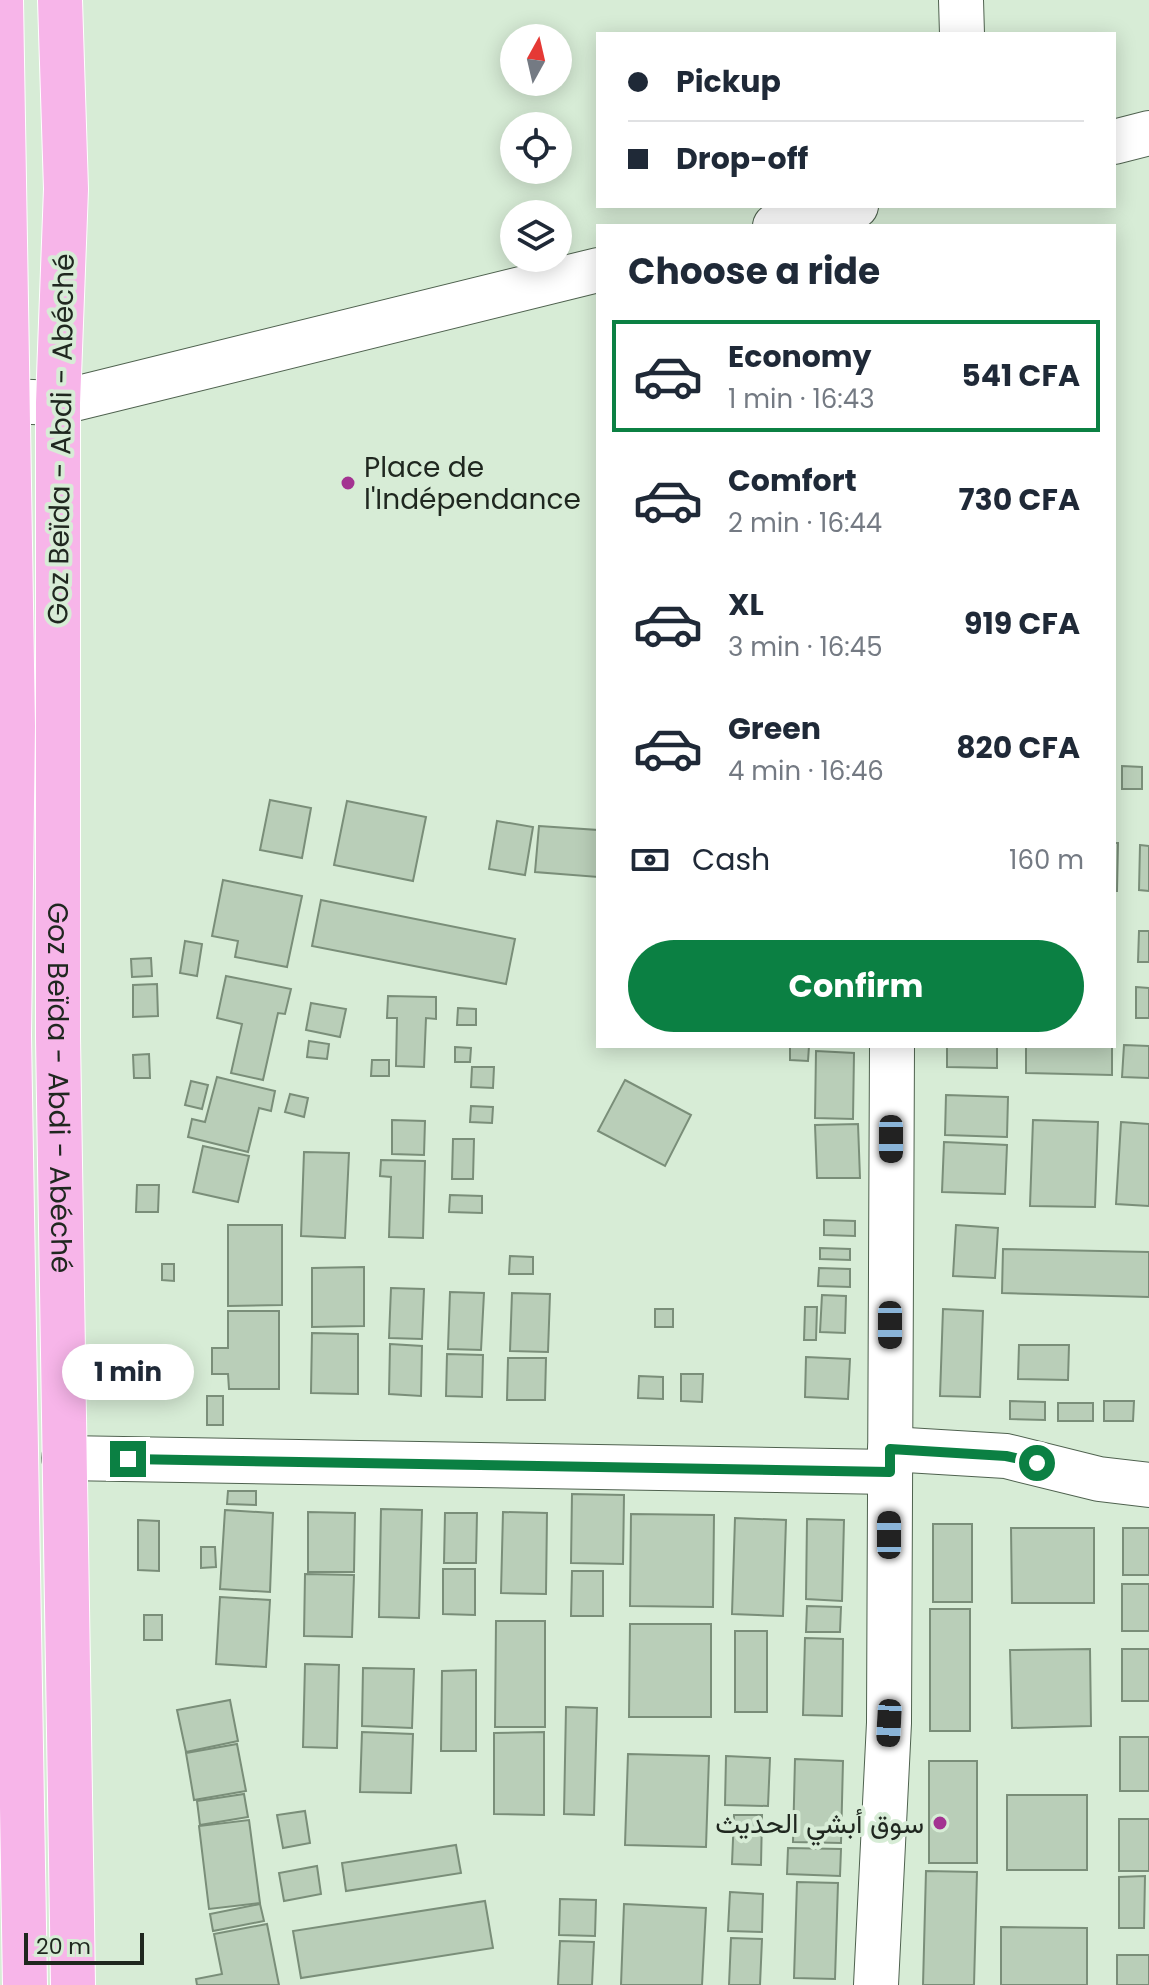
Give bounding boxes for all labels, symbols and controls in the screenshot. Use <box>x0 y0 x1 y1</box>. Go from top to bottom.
north arrow <box>500 24 572 96</box>
map controls <box>500 24 572 272</box>
text: Pickup <box>676 60 781 103</box>
button: locate <box>500 112 572 184</box>
text: Drop-off <box>676 137 808 180</box>
button: layers <box>500 200 572 272</box>
text: Choose a ride <box>628 246 880 297</box>
street label: Goz Beïda - Abdi - Abéché <box>38 253 84 625</box>
text: Economy <box>728 335 872 378</box>
icon: car <box>632 340 704 412</box>
text: 541 CFA <box>961 354 1080 397</box>
text: 1 min · 16:43 <box>728 381 875 417</box>
place label: Place de l'Indépendance <box>364 448 581 519</box>
text: Comfort <box>728 459 857 502</box>
icon: car <box>632 464 704 536</box>
marker: Place de l'Indépendance <box>339 474 357 492</box>
text: 730 CFA <box>959 478 1080 521</box>
text: 2 min · 16:44 <box>728 505 882 541</box>
text: XL <box>728 583 764 626</box>
icon: car <box>632 588 704 660</box>
text: 919 CFA <box>964 602 1080 645</box>
text: 3 min · 16:45 <box>728 629 883 665</box>
text: Green <box>728 707 821 750</box>
icon: car <box>632 712 704 784</box>
text: 820 CFA <box>956 726 1080 769</box>
text: 4 min · 16:46 <box>728 753 884 789</box>
icon: cash <box>628 838 672 882</box>
text: Cash <box>692 838 770 881</box>
text: 160 m <box>1009 842 1084 878</box>
street label: Goz Beïda - Abdi - Abéché <box>39 902 81 1274</box>
button: Confirm <box>628 940 1084 1032</box>
car <box>879 1115 903 1163</box>
car <box>878 1301 902 1349</box>
callout: 1 min <box>62 1343 194 1399</box>
text: 1 min <box>94 1354 162 1390</box>
route end <box>110 1441 146 1477</box>
route start <box>1019 1445 1055 1481</box>
car <box>877 1511 901 1559</box>
car <box>876 1698 902 1748</box>
place label: سوق أبشي الحديث <box>715 1804 924 1846</box>
marker: سوق أبشي الحديث <box>931 1814 949 1832</box>
scale bar <box>24 1929 144 1965</box>
text: 20 m <box>36 1931 91 1962</box>

